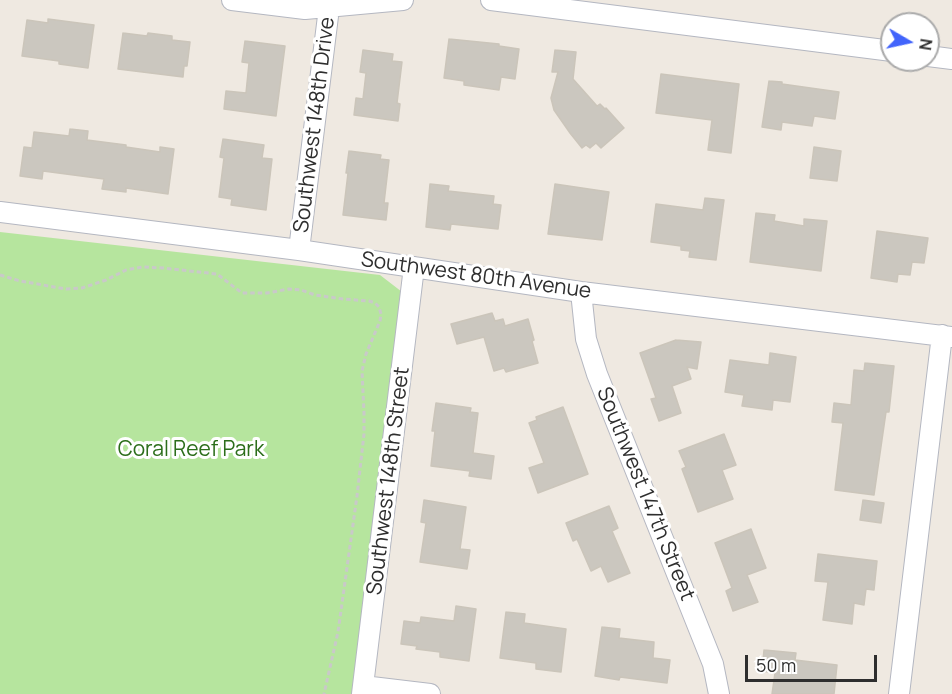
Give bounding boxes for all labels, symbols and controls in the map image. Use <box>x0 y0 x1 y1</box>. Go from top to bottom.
north arrow <box>880 12 940 72</box>
street label: Southwest 148th Drive <box>289 16 341 234</box>
text: N <box>914 37 938 52</box>
street label: Southwest 80th Avenue <box>359 247 593 305</box>
street label: Southwest 148th Street <box>362 365 416 597</box>
street label: Southwest 147th Street <box>591 383 699 605</box>
park label: Coral Reef Park <box>118 437 264 463</box>
scale bar <box>748 643 880 681</box>
text: 50 m <box>756 653 796 677</box>

